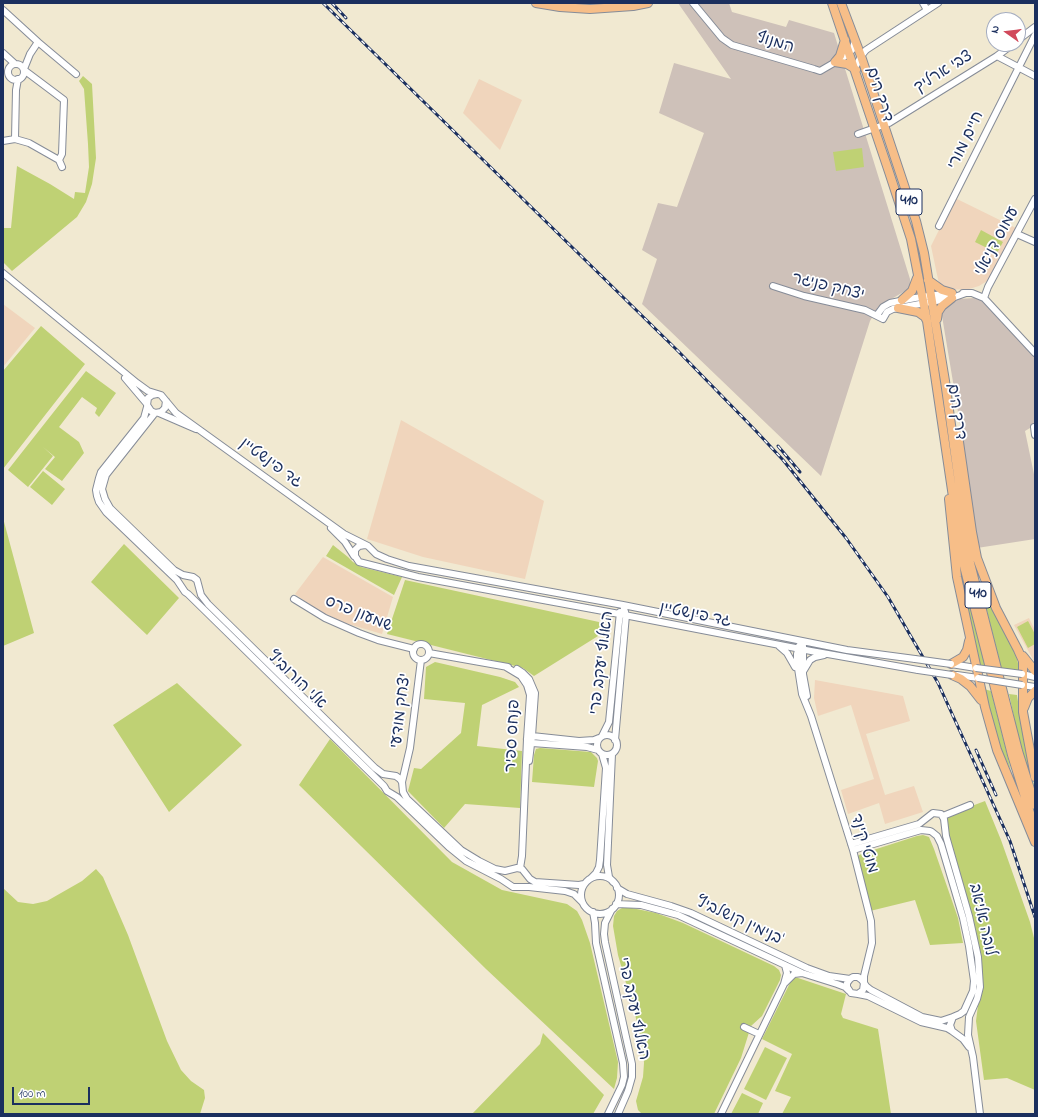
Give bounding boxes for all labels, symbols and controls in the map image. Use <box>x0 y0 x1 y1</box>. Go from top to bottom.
north arrow <box>986 12 1026 52</box>
text: N <box>987 24 1004 35</box>
street label: המנוף <box>754 29 796 59</box>
street label: צבי ארליך <box>911 48 977 98</box>
street label: דרך הים <box>860 65 896 125</box>
street label: חיים מורי <box>945 109 989 173</box>
road number: 410 <box>896 189 922 215</box>
street label: עמוס דניאלי <box>972 204 1024 280</box>
street label: יצחק פניגר <box>790 270 866 306</box>
street label: דרך הים <box>941 382 969 442</box>
street label: גד פינשטיין <box>235 435 305 493</box>
road number: 410 <box>965 582 991 608</box>
street label: שמעון פרס <box>322 593 394 637</box>
street label: גד פינשטיין <box>657 600 733 632</box>
street label: האלוף יעקב פרי <box>587 610 619 716</box>
street label: אלי הורוביץ <box>262 648 330 714</box>
street label: יצחק מודעי <box>388 672 416 750</box>
street label: פנחס ספיר <box>503 699 525 773</box>
street label: מוטי קינד <box>845 812 881 876</box>
street label: לובה אליאב <box>963 882 999 958</box>
street label: בנימין קושלביץ' <box>692 893 786 951</box>
street label: האלוף יעקב פרי <box>612 956 652 1062</box>
scale bar <box>14 1079 92 1105</box>
text: 100 m <box>19 1085 46 1103</box>

